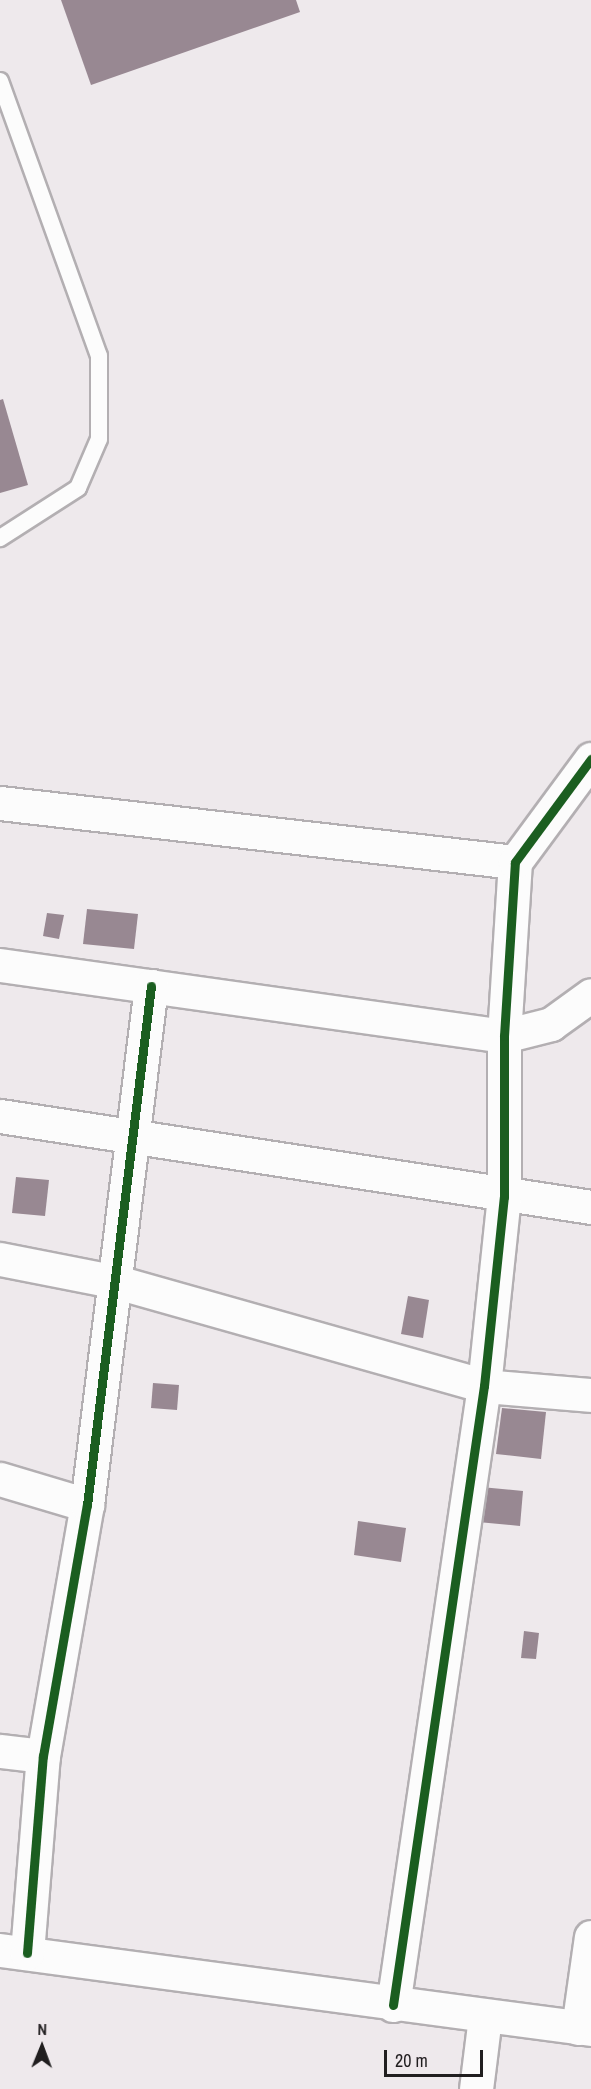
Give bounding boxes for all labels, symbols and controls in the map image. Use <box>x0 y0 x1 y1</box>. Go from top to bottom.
north arrow <box>12 2017 72 2077</box>
text: N <box>37 2018 47 2040</box>
scale bar <box>387 2038 486 2076</box>
text: 20 m <box>395 2048 428 2073</box>

